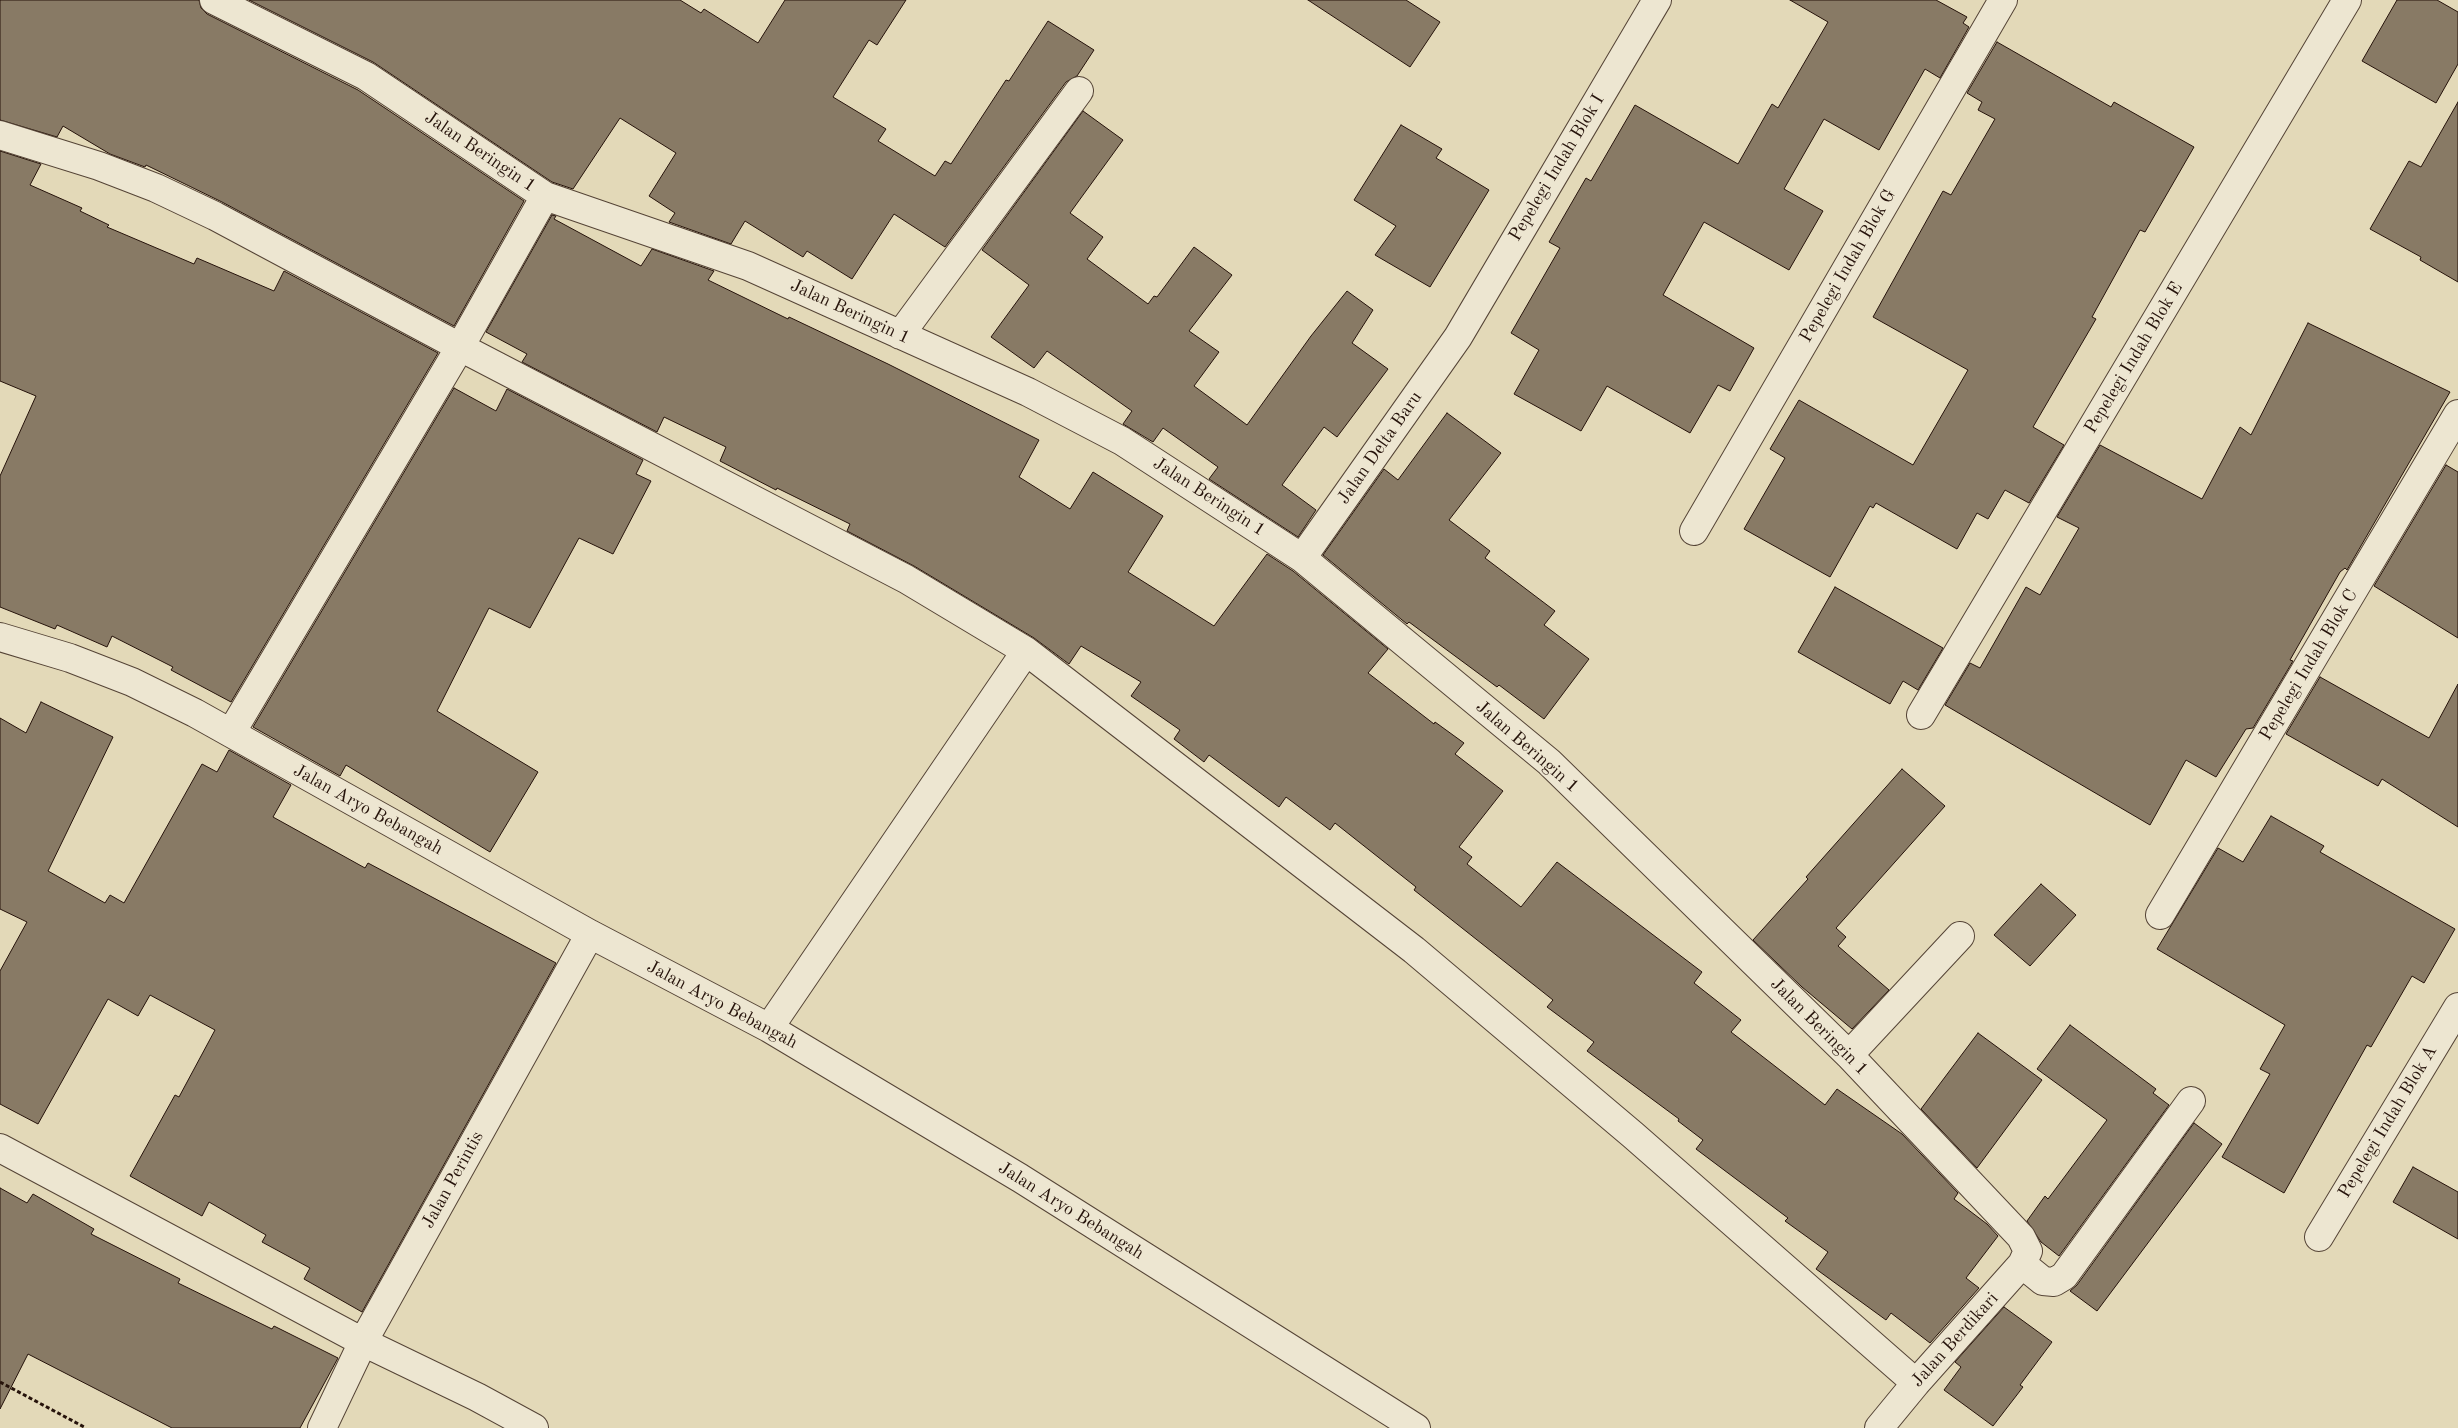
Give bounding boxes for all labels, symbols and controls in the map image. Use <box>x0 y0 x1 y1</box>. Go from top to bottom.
street label: Pepelegi Indah Blok I <box>1505 91 1609 245</box>
street label: Jalan Beringin 1 <box>420 107 540 197</box>
street label: Pepelegi Indah Blok G <box>1795 185 1901 347</box>
street label: Jalan Beringin 1 <box>787 275 913 349</box>
street label: Pepelegi Indah Blok E <box>2080 278 2188 438</box>
street label: Jalan Delta Baru <box>1333 387 1427 509</box>
street label: Jalan Beringin 1 <box>1149 453 1269 541</box>
street label: Pepelegi Indah Blok C <box>2255 585 2363 745</box>
street label: Jalan Beringin 1 <box>1471 696 1583 798</box>
street label: Jalan Aryo Bebangah <box>289 760 447 860</box>
street label: Jalan Aryo Bebangah <box>643 956 801 1054</box>
street label: Jalan Beringin 1 <box>1766 974 1872 1080</box>
street label: Pepelegi Indah Blok A <box>2334 1042 2442 1202</box>
street label: Jalan Perintis <box>417 1128 489 1232</box>
street label: Jalan Aryo Bebangah <box>994 1157 1148 1265</box>
street label: Jalan Berdikari <box>1907 1288 2003 1392</box>

